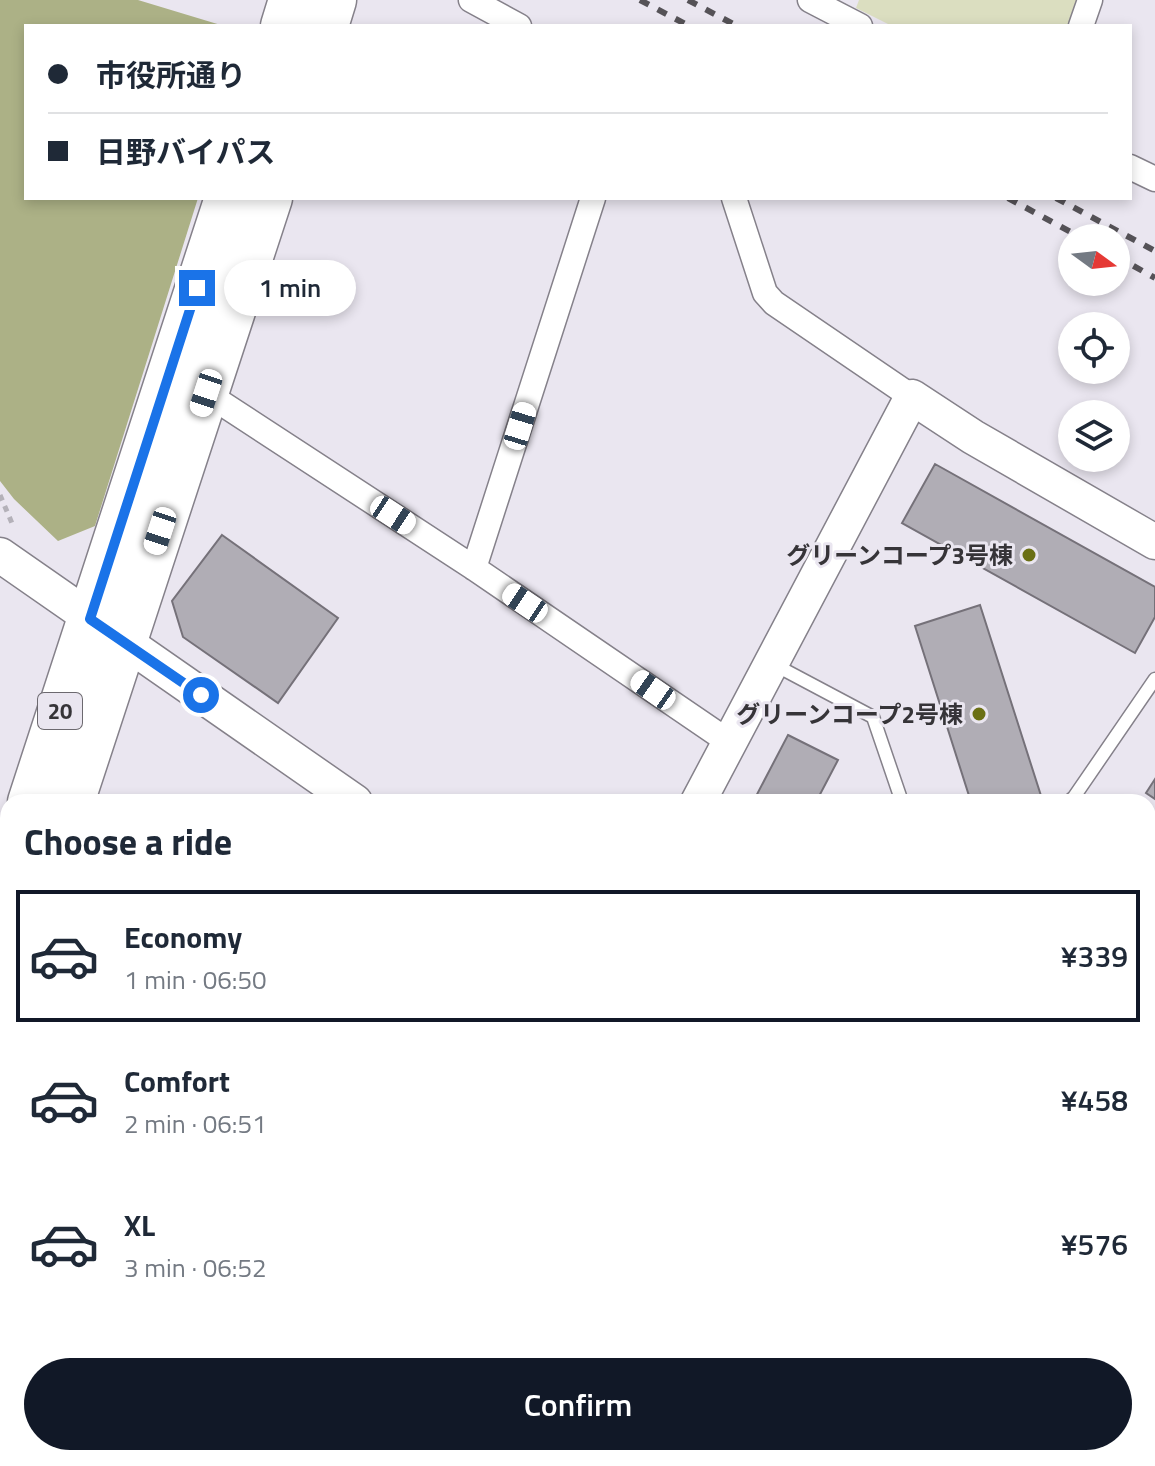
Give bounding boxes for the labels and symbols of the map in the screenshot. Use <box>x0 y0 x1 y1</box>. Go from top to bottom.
north arrow <box>1058 224 1130 296</box>
callout: 1 min <box>225 260 357 316</box>
route end <box>179 270 215 306</box>
car <box>187 366 225 420</box>
car <box>502 400 538 452</box>
car <box>366 492 420 538</box>
car <box>141 504 179 558</box>
place label: グリーンコープ3号棟 <box>786 537 1013 573</box>
marker: グリーンコープ3号棟 <box>1020 546 1038 564</box>
car <box>498 580 552 626</box>
car <box>626 666 680 714</box>
route start <box>183 677 219 713</box>
road number: 20 <box>38 693 82 729</box>
place label: グリーンコープ2号棟 <box>736 696 963 732</box>
marker: グリーンコープ2号棟 <box>970 705 988 723</box>

